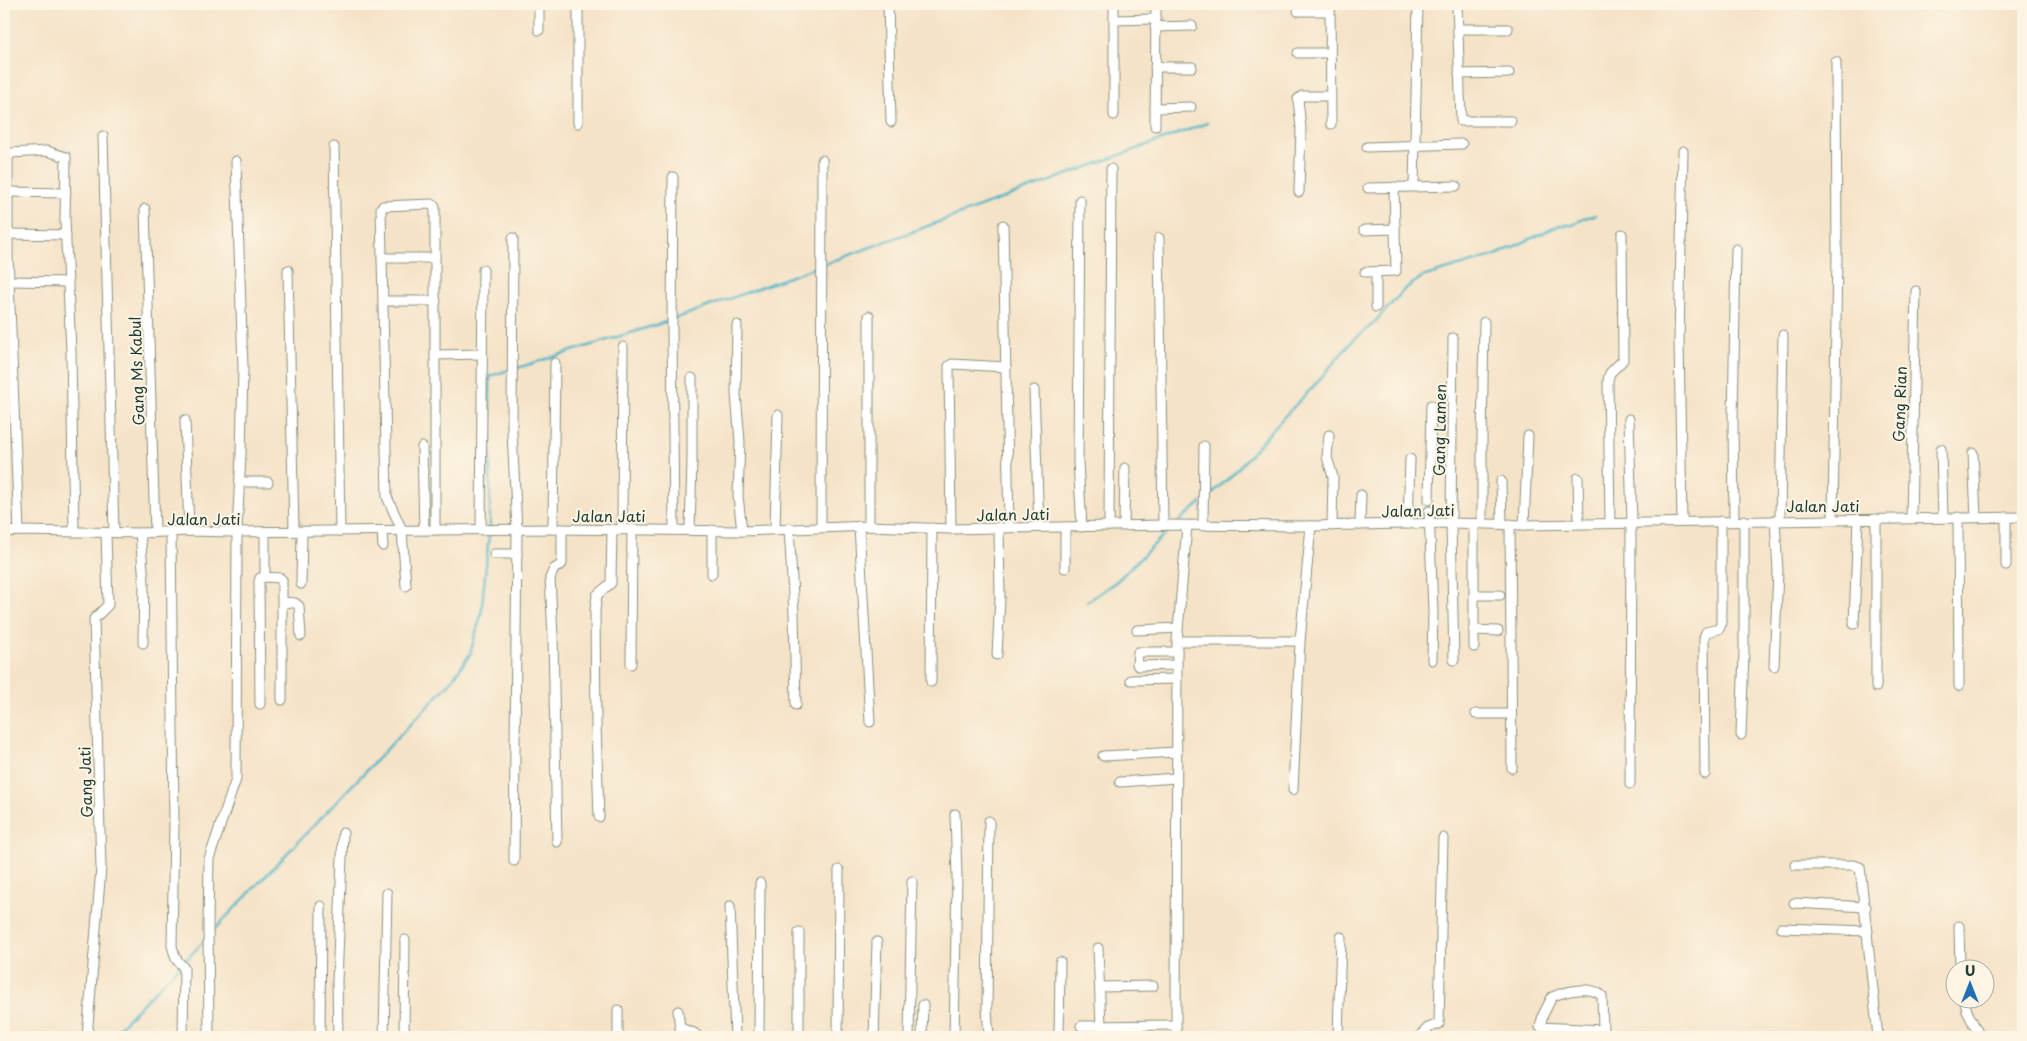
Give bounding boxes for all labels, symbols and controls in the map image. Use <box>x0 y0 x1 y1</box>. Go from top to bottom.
street label: Gang Ms Kabul <box>123 316 149 426</box>
street label: Gang Rian <box>1886 366 1912 442</box>
street label: Gang Lamen <box>1427 384 1451 476</box>
street label: Jalan Jati <box>1786 494 1860 517</box>
street label: Jalan Jati <box>1381 498 1455 522</box>
street label: Jalan Jati <box>976 502 1050 526</box>
street label: Jalan Jati <box>572 504 646 527</box>
street label: Jalan Jati <box>167 507 241 530</box>
street label: Gang Jati <box>72 746 98 818</box>
north arrow <box>1944 958 1994 1008</box>
text: U <box>1965 960 1975 981</box>

